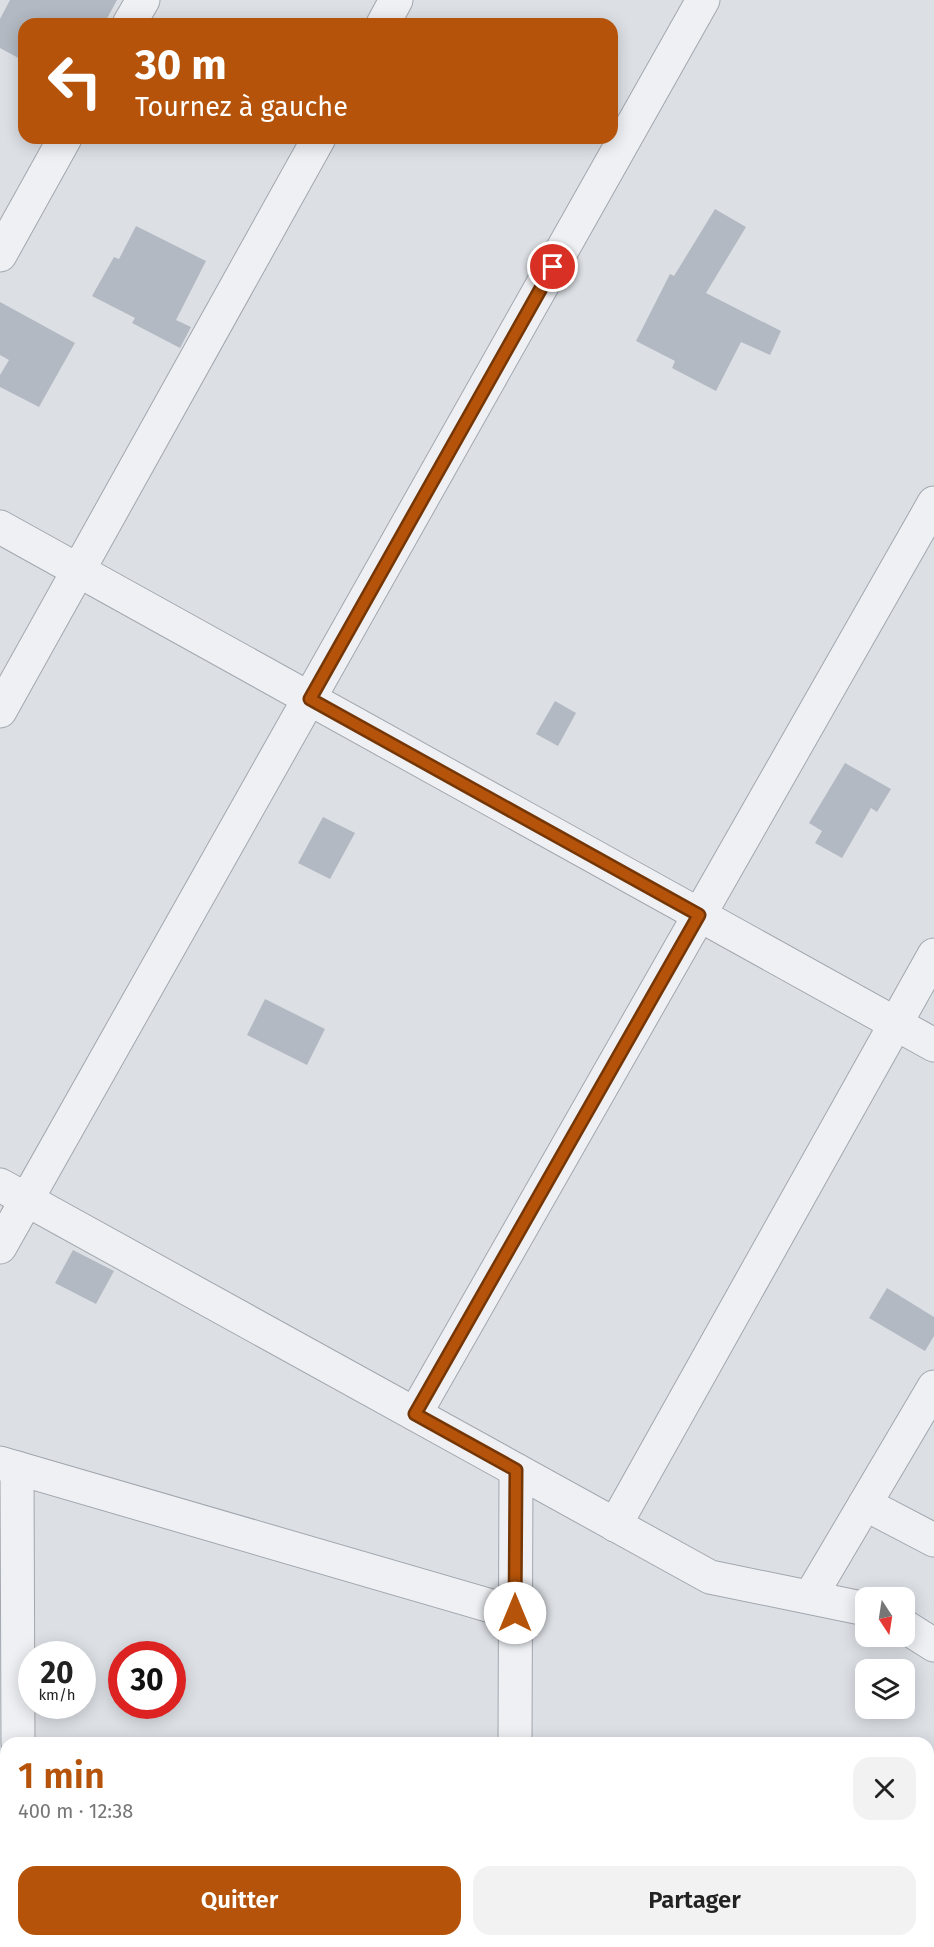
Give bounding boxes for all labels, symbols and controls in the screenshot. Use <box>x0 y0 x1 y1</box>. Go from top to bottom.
text: 30 m <box>135 40 227 90</box>
icon: left <box>36 42 114 120</box>
text: Tournez à gauche <box>135 91 348 123</box>
pin <box>527 241 578 292</box>
icon: arrive <box>536 250 569 283</box>
position arrow <box>483 1581 547 1645</box>
north arrow <box>855 1587 915 1647</box>
map controls <box>855 1587 915 1719</box>
speed limit sign: 30 <box>108 1641 186 1719</box>
text: 20 <box>40 1655 74 1691</box>
button: layers <box>855 1659 915 1719</box>
text: km/h <box>38 1686 76 1704</box>
text: 1 min <box>18 1754 105 1798</box>
button: close <box>853 1757 916 1820</box>
text: 400 m · 12:38 <box>18 1799 133 1823</box>
button: Quitter <box>18 1866 461 1935</box>
button: Partager <box>473 1866 916 1935</box>

